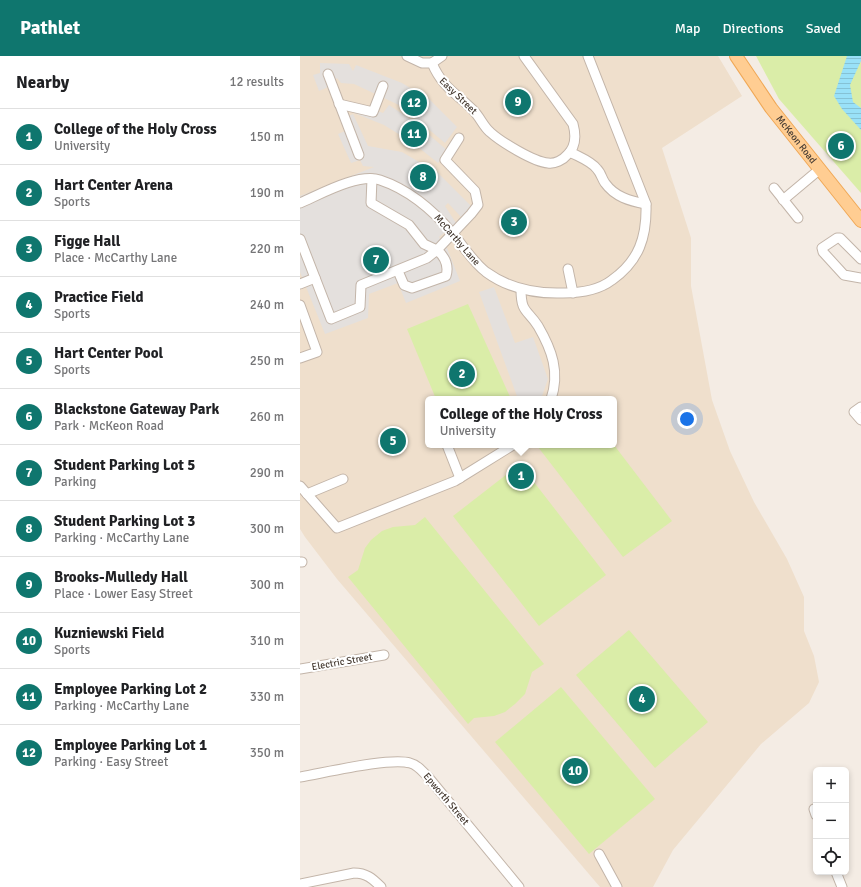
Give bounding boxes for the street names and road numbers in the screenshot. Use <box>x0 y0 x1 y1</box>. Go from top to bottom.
street label: Easy Street <box>437 75 480 117</box>
street label: McKeon Road <box>773 113 819 166</box>
street label: McCarthy Lane <box>431 212 483 268</box>
street label: Electric Street <box>311 651 374 673</box>
street label: Epworth Street <box>421 770 472 828</box>

